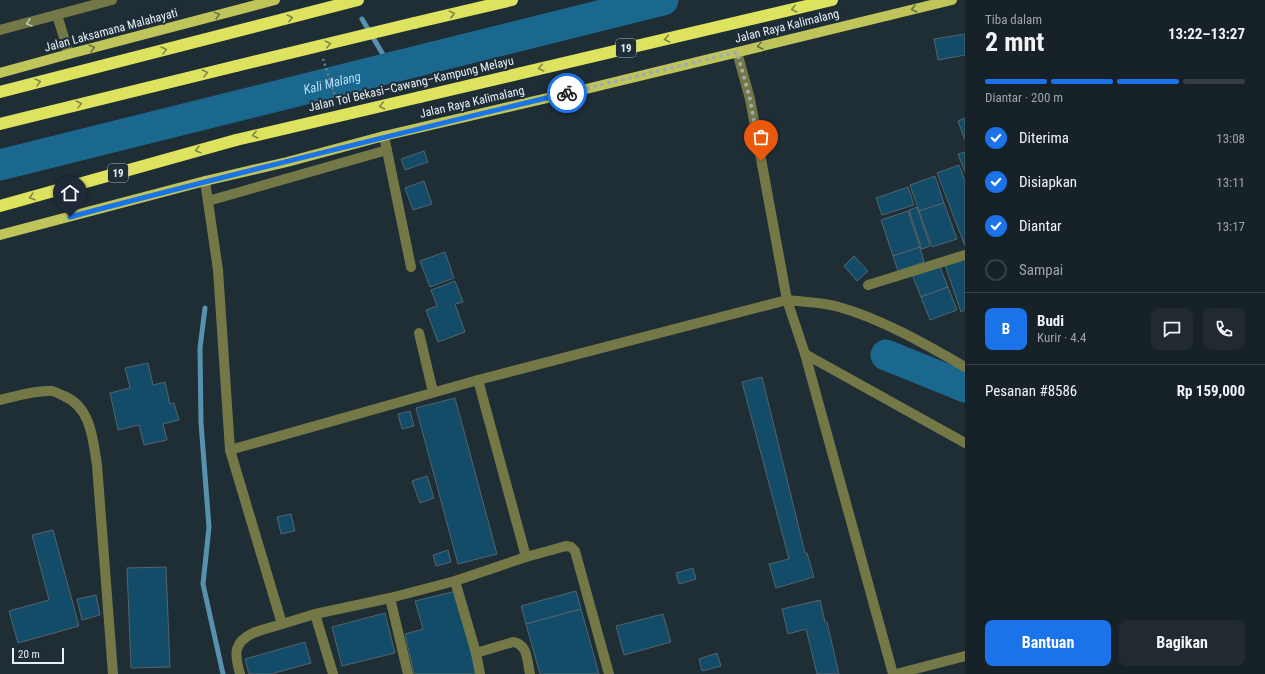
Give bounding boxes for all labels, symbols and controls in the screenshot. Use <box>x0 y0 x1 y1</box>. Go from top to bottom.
one-way arrow <box>791 4 797 12</box>
street label: Jalan Laksamana Malahayati <box>43 5 179 55</box>
one-way arrow <box>911 5 917 13</box>
street label: Jalan Raya Kalimalang <box>733 6 841 46</box>
one-way arrow <box>213 11 220 20</box>
one-way arrow <box>449 11 455 19</box>
text: Tiba dalam <box>985 12 1042 27</box>
one-way arrow <box>286 14 293 23</box>
one-way arrow <box>25 18 32 27</box>
text: 13:22–13:27 <box>1168 25 1245 43</box>
text: 2 mnt <box>985 27 1044 57</box>
one-way arrow <box>664 34 671 42</box>
road number: 19 <box>616 39 636 57</box>
one-way arrow <box>325 40 331 48</box>
one-way arrow <box>757 42 763 50</box>
one-way arrow <box>88 44 95 53</box>
one-way arrow <box>160 46 167 55</box>
street label: Jalan Tol Bekasi–Cawang–Kampung Melayu <box>307 54 515 114</box>
one-way arrow <box>538 64 544 72</box>
water label: Kali Malang <box>302 68 362 97</box>
one-way arrow <box>202 70 208 78</box>
courier <box>547 73 587 113</box>
one-way arrow <box>35 79 41 87</box>
icon: bike <box>556 82 578 104</box>
street label: Jalan Raya Kalimalang <box>418 83 526 121</box>
text: Diantar · 200 m <box>985 90 1063 105</box>
one-way arrow <box>75 101 82 109</box>
one-way arrow <box>378 101 385 109</box>
pin <box>744 120 778 161</box>
icon: bag <box>750 126 772 148</box>
icon: check <box>985 127 1007 149</box>
text: Diterima <box>1019 129 1069 147</box>
one-way arrow <box>252 131 258 139</box>
text: 13:08 <box>1216 131 1245 146</box>
one-way arrow <box>195 145 202 154</box>
road number: 19 <box>108 164 128 182</box>
icon: check <box>985 171 1007 193</box>
text: Disiapkan <box>1019 173 1077 191</box>
text: 13:11 <box>1216 175 1245 190</box>
pin <box>53 176 87 217</box>
icon: home <box>59 182 81 204</box>
one-way arrow <box>29 192 36 200</box>
icon: check <box>985 215 1007 237</box>
text: Diantar <box>1019 217 1062 235</box>
text: 13:17 <box>1216 219 1245 234</box>
text: Sampai <box>1019 261 1063 279</box>
button: chat <box>1151 308 1193 350</box>
button: phone <box>1203 308 1245 350</box>
text: Budi <box>1037 312 1064 330</box>
text: B <box>1002 320 1010 338</box>
text: Kurir · 4.4 <box>1037 330 1087 345</box>
text: Pesanan #8586 <box>985 382 1077 400</box>
text: Rp 159,000 <box>1177 382 1245 400</box>
button: Bantuan <box>985 620 1111 666</box>
button: Bagikan <box>1119 620 1245 666</box>
scale bar <box>12 646 64 665</box>
text: 20 m <box>18 648 40 661</box>

